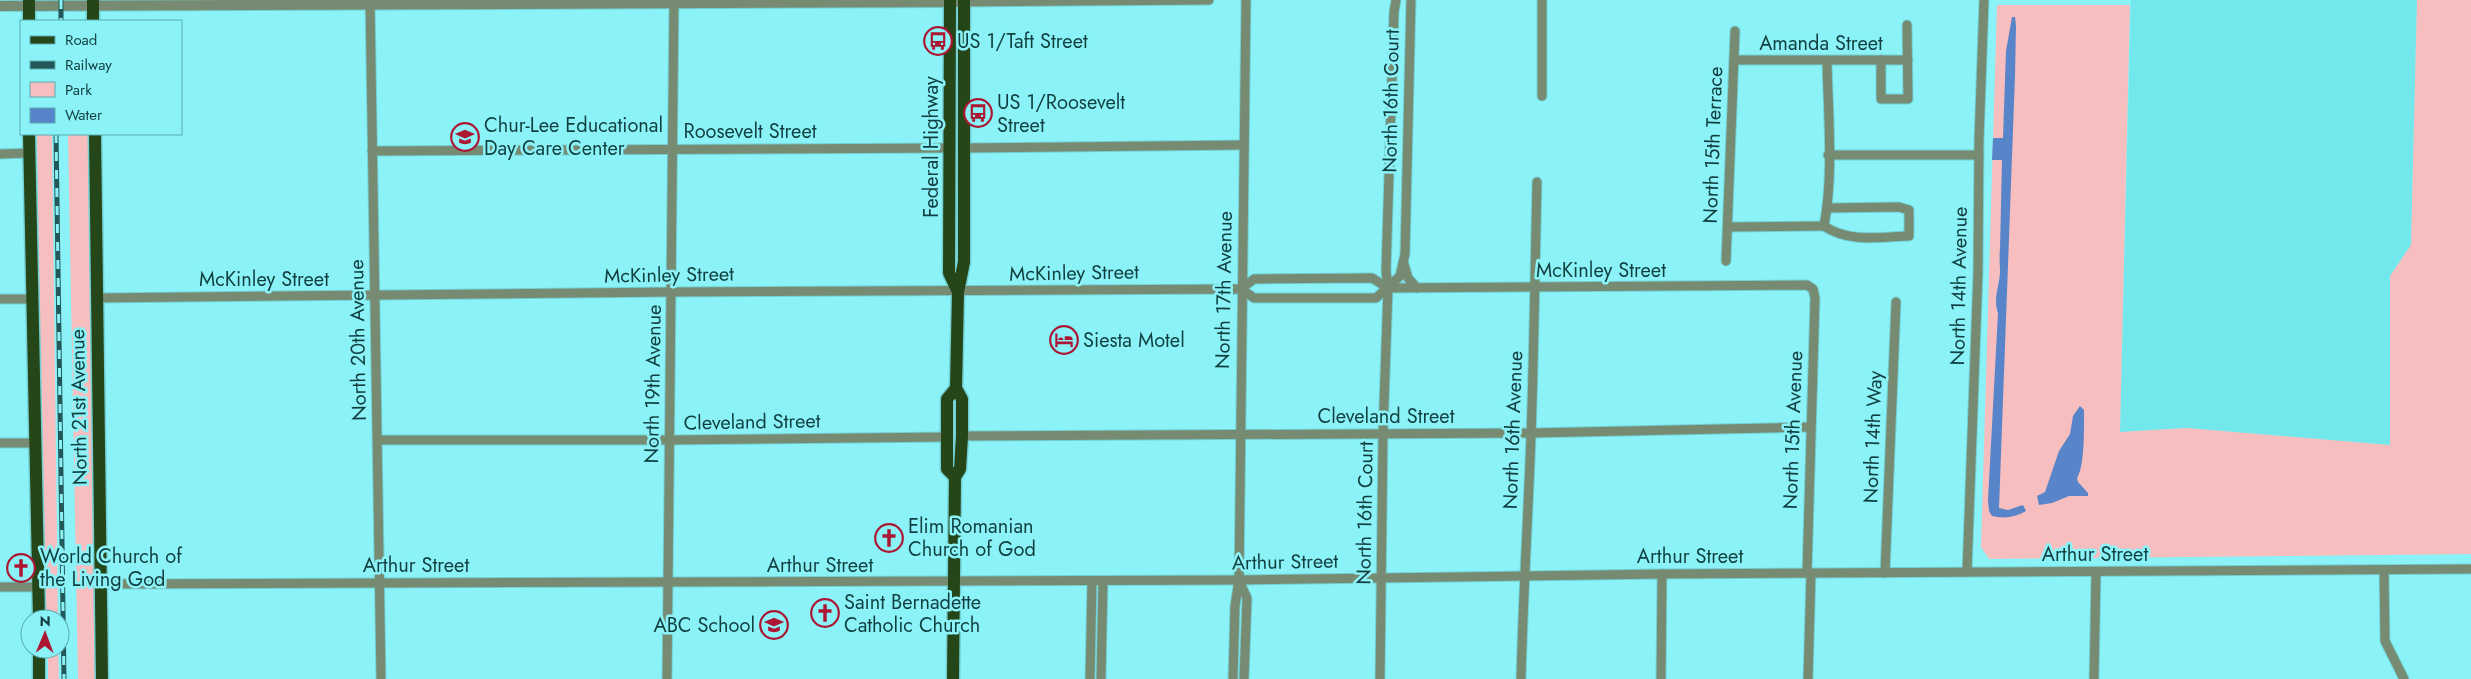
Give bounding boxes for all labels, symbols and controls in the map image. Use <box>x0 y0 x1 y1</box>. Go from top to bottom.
legend <box>20 20 182 135</box>
bus stop icon: US 1/Taft Street <box>923 26 953 56</box>
place label: US 1/Taft Street <box>957 27 1088 56</box>
text: Road <box>65 29 97 51</box>
street label: North 16th Court <box>1375 29 1407 173</box>
street label: Amanda Street <box>1759 29 1883 58</box>
text: Railway <box>65 54 112 76</box>
street label: North 15th Terrace <box>1696 66 1730 224</box>
street label: Federal Highway <box>917 76 946 218</box>
text: Park <box>65 79 92 101</box>
place label: US 1/Roosevelt Street <box>997 88 1125 140</box>
bus stop icon: US 1/Roosevelt Street <box>963 98 993 128</box>
text: Water <box>65 104 103 126</box>
place label: Chur-Lee Educational Day Care Center <box>484 111 663 163</box>
street label: Roosevelt Street <box>683 117 817 146</box>
school or university icon: Chur-Lee Educational Day Care Center <box>450 122 480 152</box>
street label: North 14th Avenue <box>1943 206 1975 366</box>
street label: North 17th Avenue <box>1208 211 1240 369</box>
street label: McKinley Street <box>1536 256 1666 285</box>
street label: McKinley Street <box>1009 257 1139 289</box>
street label: North 20th Avenue <box>342 259 374 421</box>
street label: McKinley Street <box>604 259 734 291</box>
street label: McKinley Street <box>199 265 329 294</box>
street label: North 19th Avenue <box>637 304 669 464</box>
hotel icon: Siesta Motel <box>1049 325 1079 355</box>
place label: Siesta Motel <box>1083 326 1185 355</box>
street label: North 21st Avenue <box>63 329 95 485</box>
street label: North 16th Avenue <box>1496 350 1530 510</box>
street label: North 15th Avenue <box>1776 350 1810 510</box>
street label: North 14th Way <box>1856 370 1890 504</box>
street label: Cleveland Street <box>1318 402 1455 431</box>
street label: Cleveland Street <box>683 406 821 438</box>
street label: North 16th Court <box>1349 441 1381 585</box>
place label: Elim Romanian Church of God <box>908 512 1036 564</box>
church icon: Elim Romanian Church of God <box>874 523 904 553</box>
street label: Arthur Street <box>2042 540 2148 569</box>
place label: World Church of the Living God <box>40 542 183 594</box>
street label: Arthur Street <box>1637 542 1743 571</box>
street label: Arthur Street <box>1232 547 1339 577</box>
street label: Arthur Street <box>363 551 469 580</box>
street label: Arthur Street <box>767 551 873 580</box>
church icon: World Church of the Living God <box>6 553 36 583</box>
place label: Saint Bernadette Catholic Church <box>844 588 981 640</box>
church icon: Saint Bernadette Catholic Church <box>810 598 840 628</box>
north arrow <box>20 609 70 659</box>
school or university icon: ABC School <box>759 610 789 640</box>
text: N <box>39 611 51 631</box>
place label: ABC School <box>653 611 755 640</box>

